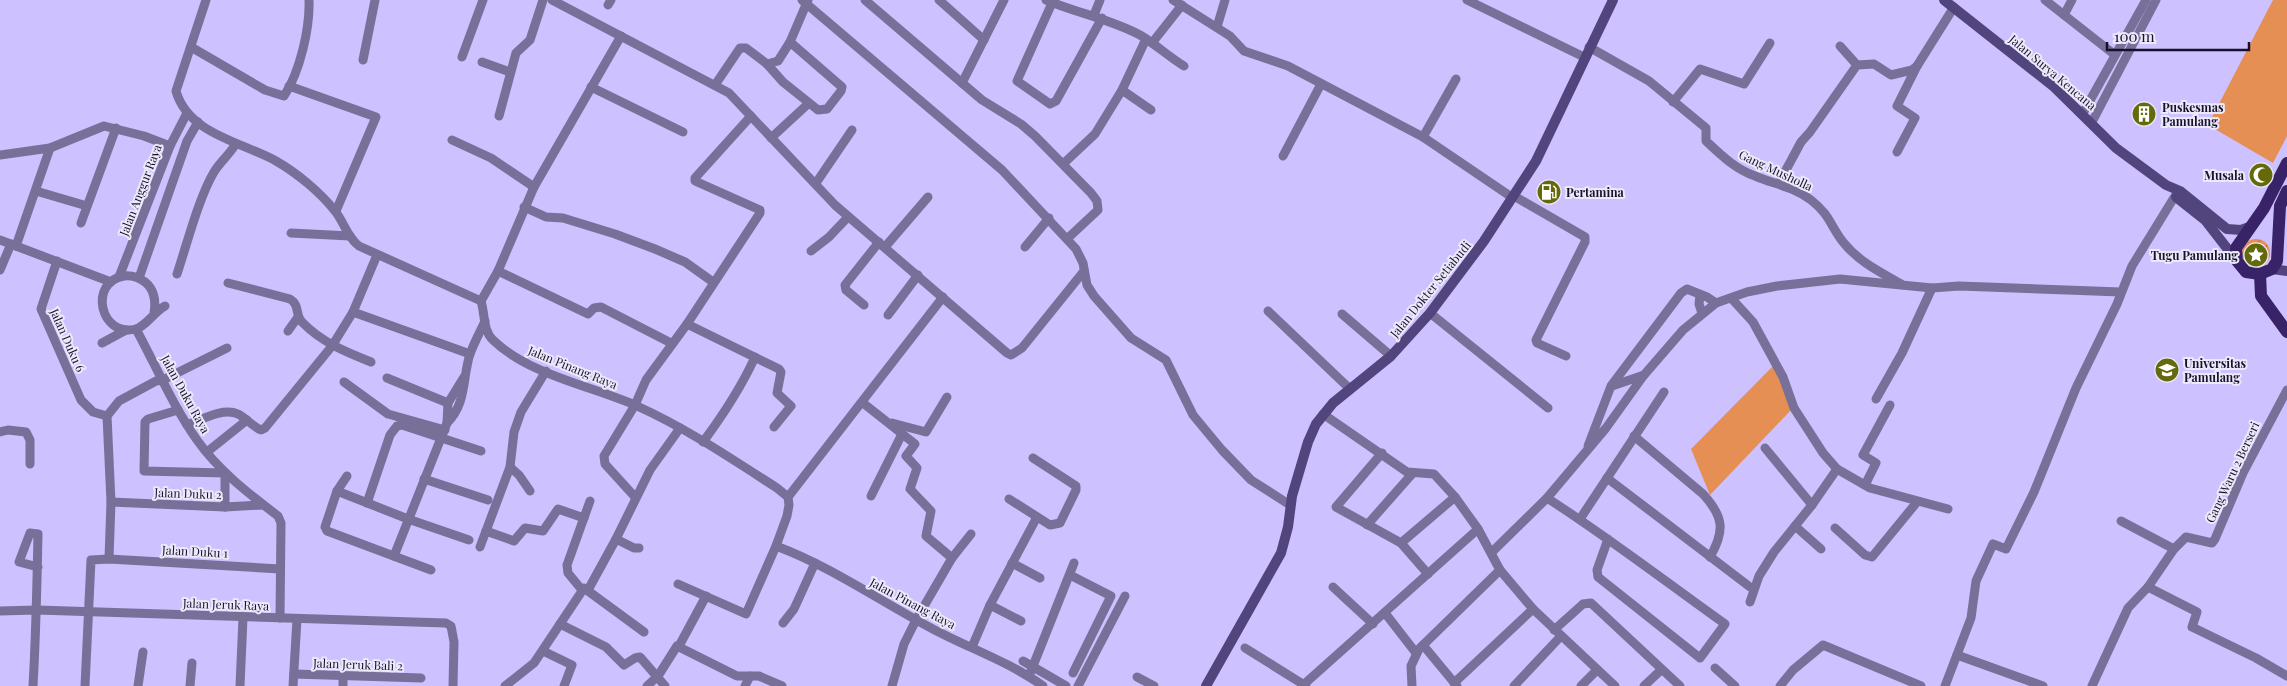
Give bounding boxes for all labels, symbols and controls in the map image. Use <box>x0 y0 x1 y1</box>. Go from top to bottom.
scale bar <box>2107 20 2250 52</box>
text: 100 m <box>2114 26 2155 46</box>
street label: Jalan Surya Kencana <box>2005 30 2100 113</box>
place label: Puskesmas Pamulang <box>2162 99 2224 129</box>
building icon: Puskesmas Pamulang <box>2131 101 2157 127</box>
street label: Jalan Anggur Raya <box>115 142 165 239</box>
street label: Gang Musholla <box>1736 146 1816 194</box>
mosque icon: Musala <box>2248 162 2274 188</box>
place label: Musala <box>2204 167 2245 183</box>
fuel station icon: Pertamina <box>1536 179 1562 205</box>
place label: Pertamina <box>1566 184 1625 200</box>
street label: Jalan Dokter Setiabudi <box>1385 237 1474 341</box>
place icon: Tugu Pamulang <box>2243 242 2269 268</box>
place label: Tugu Pamulang <box>2151 247 2238 263</box>
street label: Jalan Duku 6 <box>47 305 89 374</box>
street label: Jalan Pinang Raya <box>525 341 620 392</box>
street label: Jalan Duku Raya <box>157 351 214 436</box>
place label: Universitas Pamulang <box>2184 355 2246 385</box>
school or university icon: Universitas Pamulang <box>2154 357 2180 383</box>
street label: Gang Waru 2 Berseri <box>2202 418 2263 525</box>
street label: Jalan Duku 2 <box>153 484 222 502</box>
street label: Jalan Duku 1 <box>161 541 229 561</box>
street label: Jalan Pinang Raya <box>866 573 959 632</box>
street label: Jalan Jeruk Raya <box>182 594 269 614</box>
street label: Jalan Jeruk Bali 2 <box>312 654 403 674</box>

